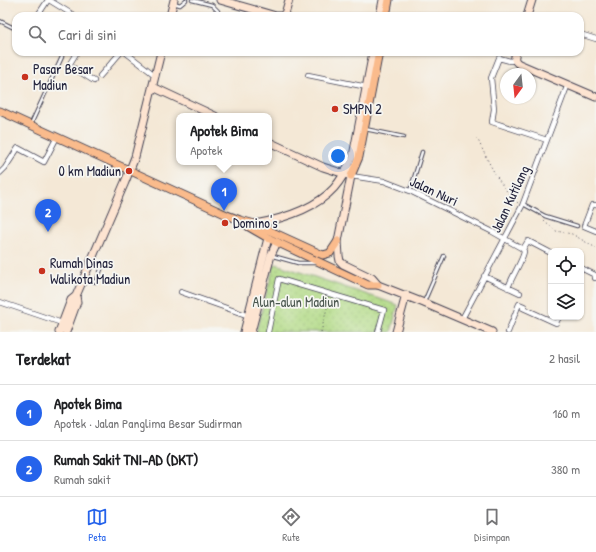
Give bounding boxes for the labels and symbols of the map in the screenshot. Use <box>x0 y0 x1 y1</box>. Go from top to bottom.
place label: Pasar Besar Madiun <box>33 59 94 94</box>
north arrow <box>500 68 536 104</box>
marker: Pasar Besar Madiun <box>20 72 30 82</box>
place label: SMPN 2 <box>343 99 382 118</box>
marker: SMPN 2 <box>330 104 340 114</box>
your location <box>328 146 348 166</box>
place label: 0 km Madiun <box>59 161 121 180</box>
street label: Jalan Kutilang <box>486 162 534 236</box>
marker: 0 km Madiun <box>124 166 134 176</box>
street label: Jalan Nuri <box>407 171 461 210</box>
pin: 1 <box>211 178 237 211</box>
pin: 2 <box>35 199 61 232</box>
place label: Domino's <box>233 213 278 232</box>
marker: Domino's <box>220 218 230 228</box>
place label: Rumah Dinas Walikota Madiun <box>50 253 130 288</box>
marker: Rumah Dinas Walikota Madiun <box>37 266 47 276</box>
park label: Alun-alun Madiun <box>253 292 339 311</box>

